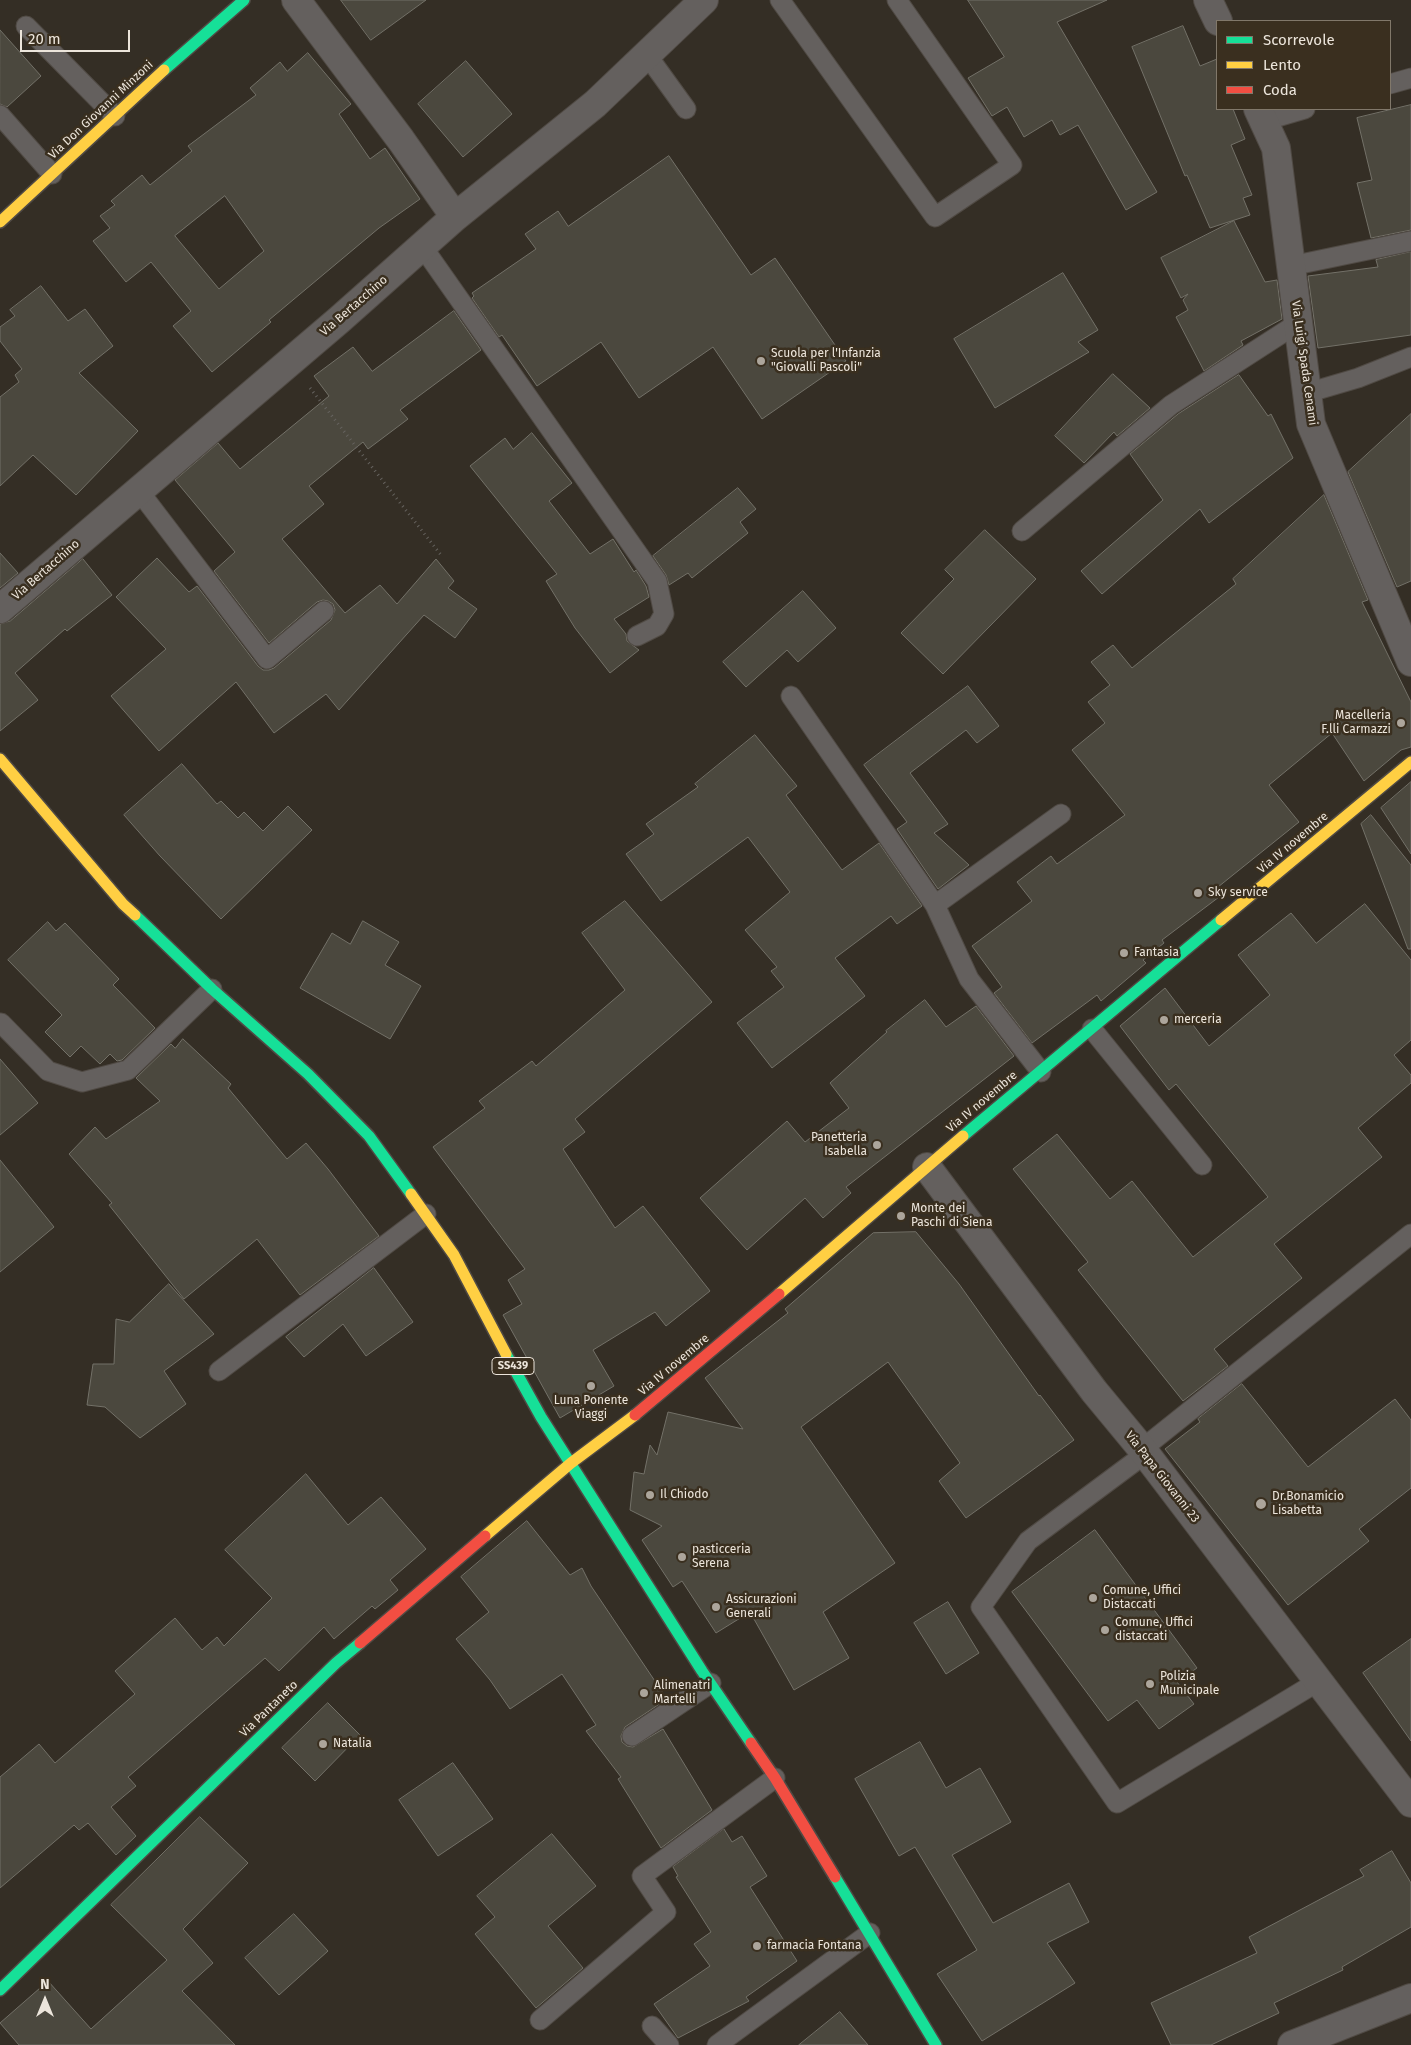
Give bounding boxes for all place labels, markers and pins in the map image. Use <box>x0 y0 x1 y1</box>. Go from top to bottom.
place label: Scuola per l'Infanzia "Giovalli Pascoli" <box>771 347 881 375</box>
marker: Scuola per l'Infanzia "Giovalli Pascoli" <box>755 355 767 367</box>
place label: Macelleria F.lli Carmazzi <box>1321 709 1391 737</box>
marker: Macelleria F.lli Carmazzi <box>1395 717 1407 729</box>
place label: Sky service <box>1208 886 1268 900</box>
marker: Sky service <box>1192 887 1204 899</box>
place label: Fantasia <box>1134 946 1179 960</box>
marker: Fantasia <box>1118 947 1130 959</box>
place label: merceria <box>1174 1013 1222 1027</box>
marker: merceria <box>1158 1014 1170 1026</box>
place label: Panetteria Isabella <box>811 1131 867 1159</box>
marker: Panetteria Isabella <box>871 1139 883 1151</box>
place label: Monte dei Paschi di Siena <box>911 1202 992 1230</box>
marker: Monte dei Paschi di Siena <box>895 1210 907 1222</box>
marker: Luna Ponente Viaggi <box>585 1380 597 1392</box>
place label: Luna Ponente Viaggi <box>554 1394 628 1422</box>
place label: Il Chiodo <box>660 1488 708 1502</box>
marker: Il Chiodo <box>644 1489 656 1501</box>
place label: Dr.Bonamicio Lisabetta <box>1272 1490 1344 1518</box>
marker: Dr.Bonamicio Lisabetta <box>1254 1497 1268 1511</box>
place label: pasticceria Serena <box>692 1543 751 1571</box>
marker: pasticceria Serena <box>676 1551 688 1563</box>
place label: Comune, Uffici Distaccati <box>1103 1584 1181 1612</box>
marker: Comune, Uffici Distaccati <box>1087 1592 1099 1604</box>
place label: Assicurazioni Generali <box>726 1593 797 1621</box>
marker: Assicurazioni Generali <box>710 1601 722 1613</box>
place label: Comune, Uffici distaccati <box>1115 1616 1193 1644</box>
marker: Comune, Uffici distaccati <box>1099 1624 1111 1636</box>
place label: Polizia Municipale <box>1160 1670 1219 1698</box>
marker: Polizia Municipale <box>1144 1678 1156 1690</box>
place label: Alimenatri Martelli <box>654 1679 711 1707</box>
marker: Alimenatri Martelli <box>638 1687 650 1699</box>
place label: Natalia <box>333 1737 372 1751</box>
marker: Natalia <box>317 1738 329 1750</box>
place label: farmacia Fontana <box>767 1939 861 1953</box>
marker: farmacia Fontana <box>751 1940 763 1952</box>

